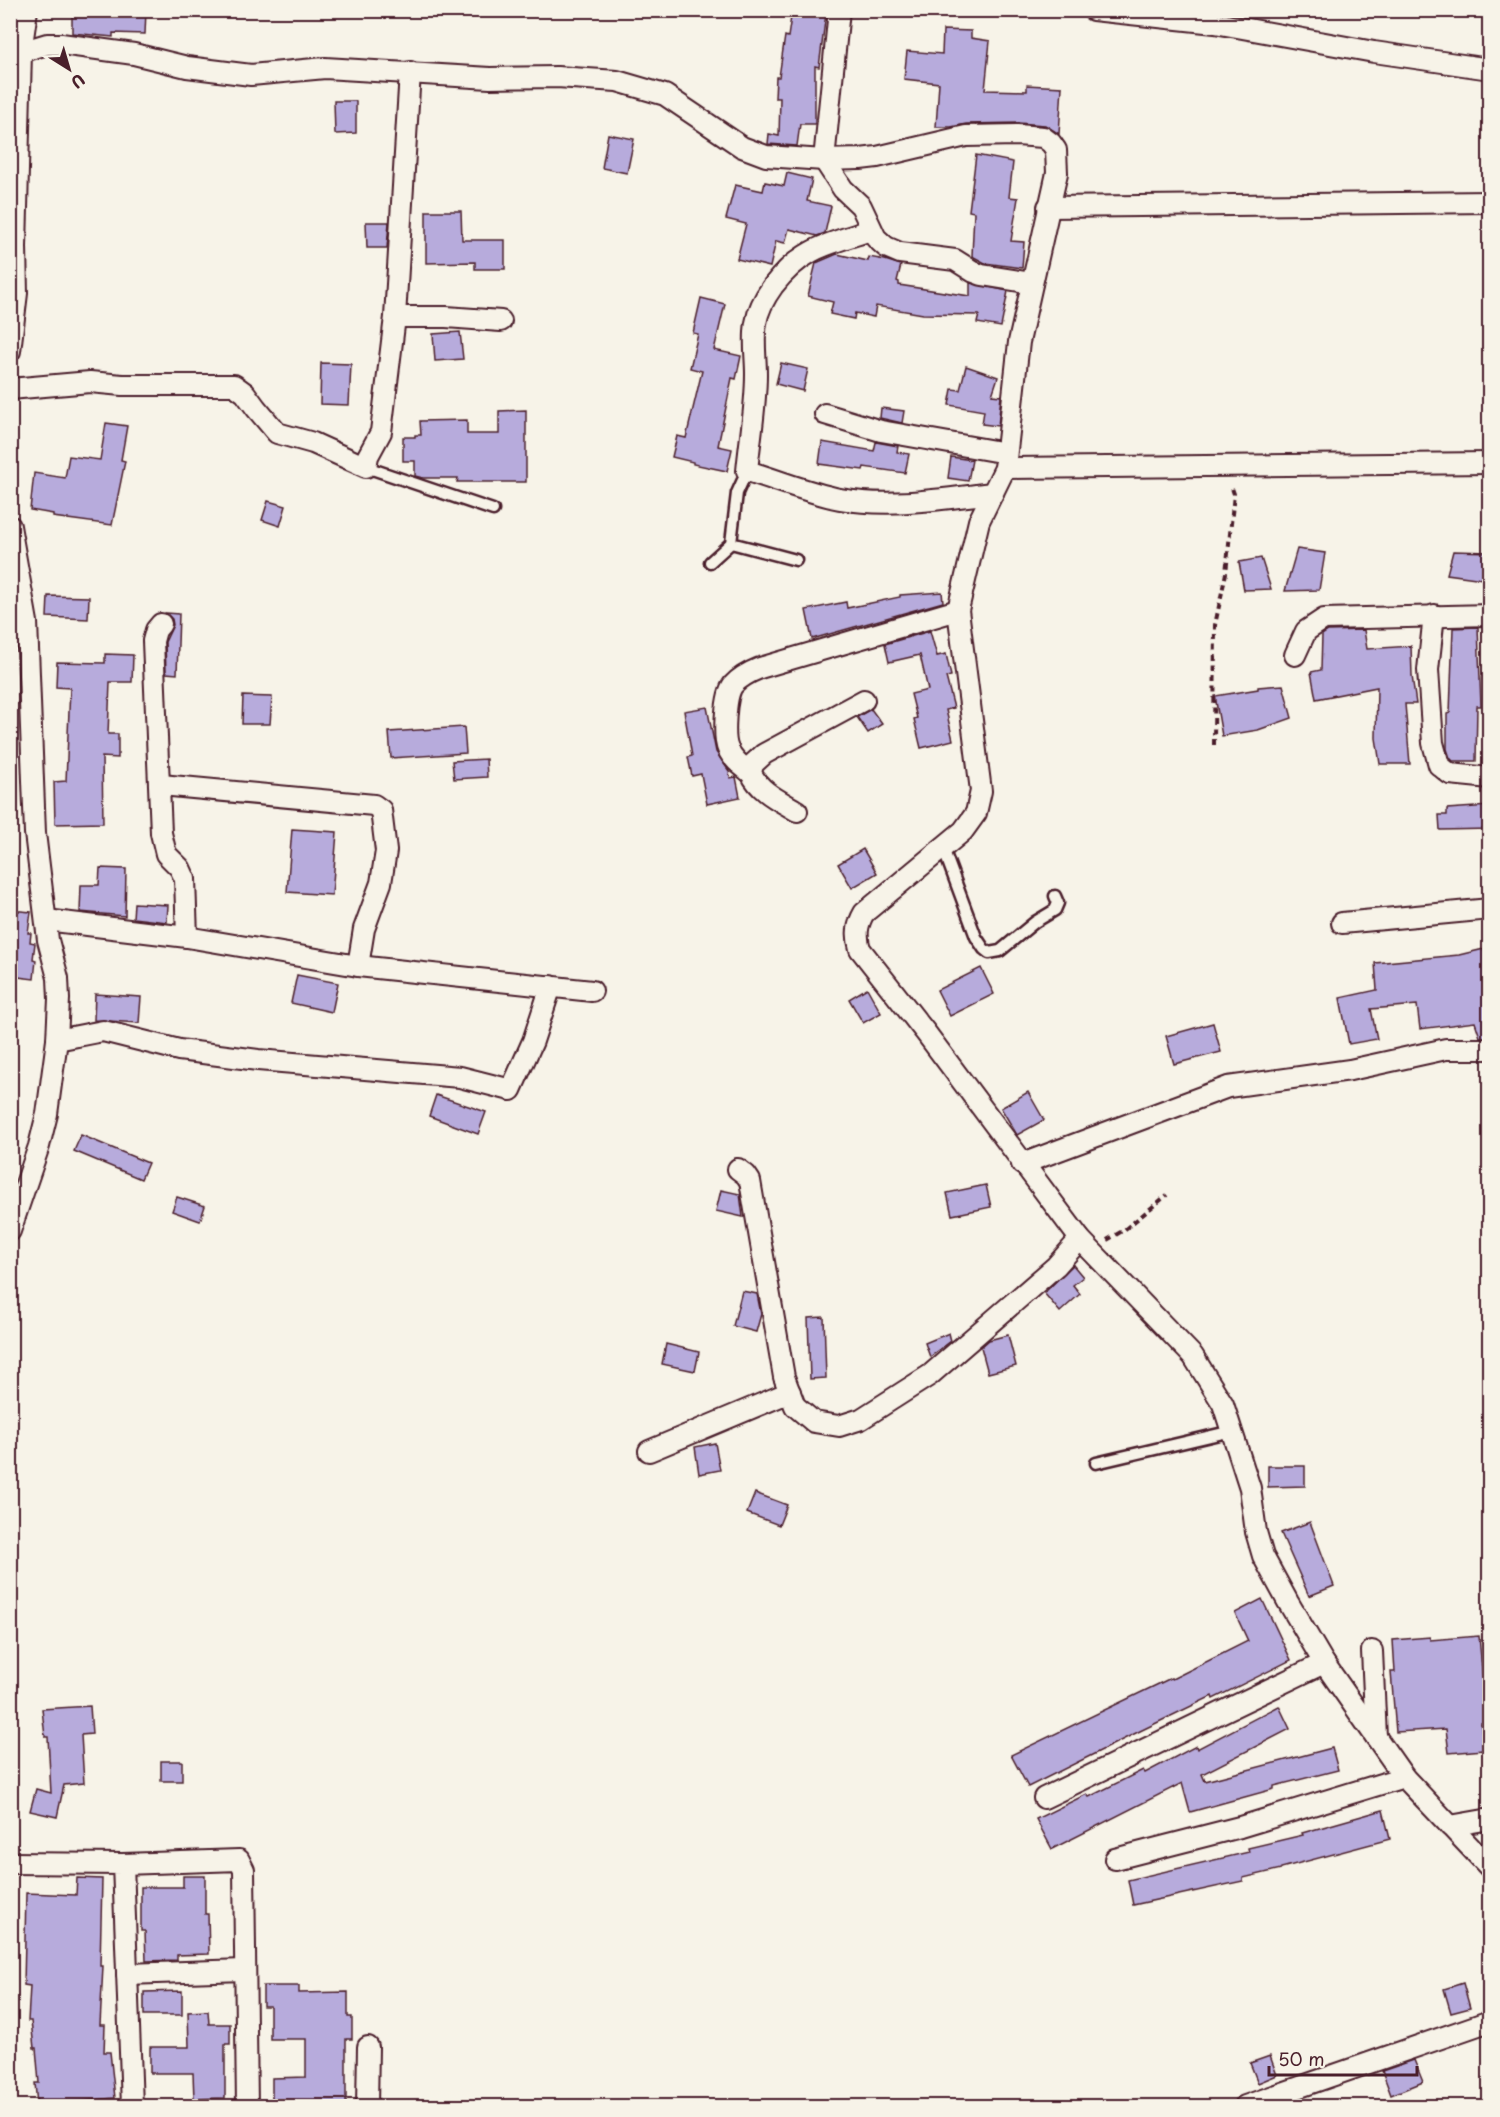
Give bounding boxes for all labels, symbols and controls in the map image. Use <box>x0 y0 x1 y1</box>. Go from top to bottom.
north arrow <box>39 39 99 99</box>
text: U <box>67 69 91 95</box>
scale bar <box>1269 2039 1418 2077</box>
text: 50 m <box>1278 2045 1325 2072</box>

